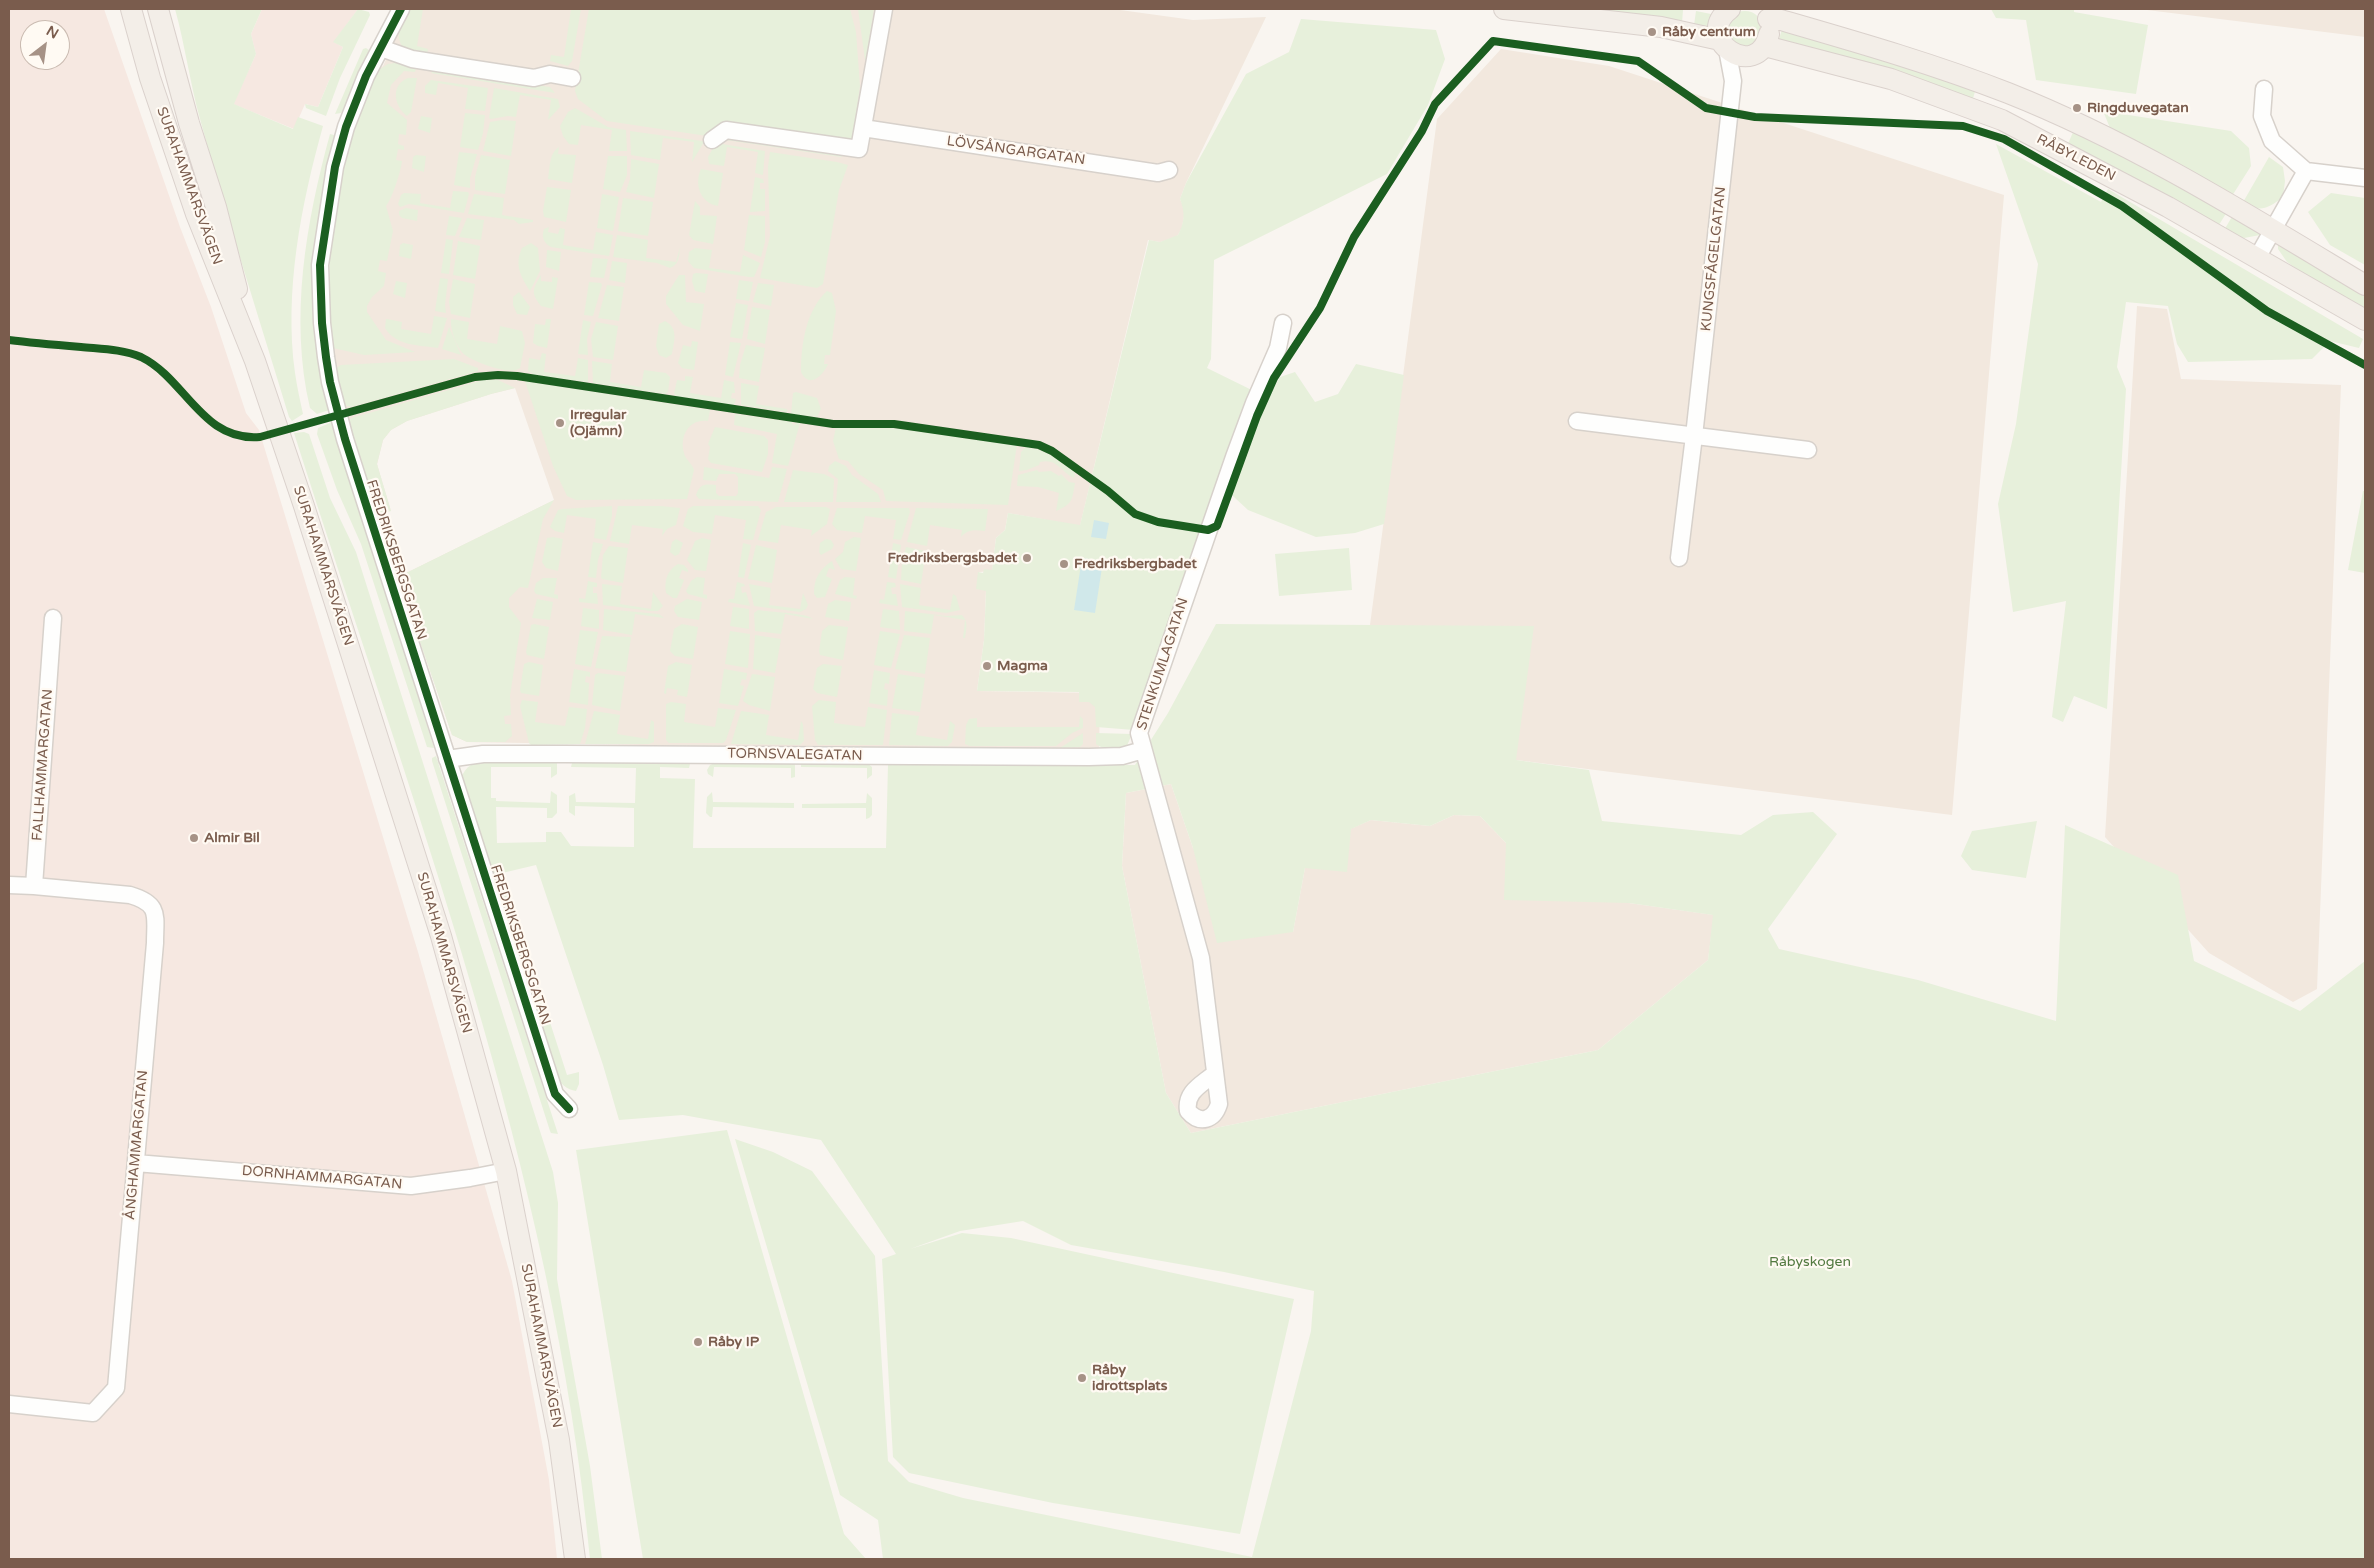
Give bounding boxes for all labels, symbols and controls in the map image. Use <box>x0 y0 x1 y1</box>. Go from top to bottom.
north arrow <box>20 20 70 70</box>
text: N <box>43 22 61 43</box>
place label: Råby centrum <box>1662 24 1756 40</box>
marker: Råby centrum <box>1646 26 1658 38</box>
place label: Ringduvegatan <box>2087 100 2189 116</box>
marker: Ringduvegatan <box>2071 102 2083 114</box>
street label: SURAHAMMARSVÄGEN <box>153 105 225 267</box>
street label: RÅBYLEDEN <box>2034 131 2118 185</box>
street label: LÖVSÅNGARGATAN <box>946 133 1086 169</box>
street label: KUNGSFÅGELGATAN <box>1698 186 1730 332</box>
place label: Irregular (Ojämn) <box>570 407 626 440</box>
marker: Irregular (Ojämn) <box>554 417 566 429</box>
street label: FREDRIKSBERGSGATAN <box>362 478 430 642</box>
street label: SURAHAMMARSVÄGEN <box>289 484 357 648</box>
place label: Fredriksbergsbadet <box>888 550 1017 566</box>
marker: Fredriksbergsbadet <box>1021 552 1033 564</box>
place label: Fredriksbergbadet <box>1074 556 1197 572</box>
marker: Fredriksbergbadet <box>1058 558 1070 570</box>
street label: STENKUMLAGATAN <box>1134 596 1192 732</box>
place label: Magma <box>997 658 1048 674</box>
marker: Magma <box>981 660 993 672</box>
street label: FALLHAMMARGATAN <box>29 688 57 842</box>
street label: TORNSVALEGATAN <box>727 745 863 765</box>
place label: Almir Bil <box>204 830 260 846</box>
marker: Almir Bil <box>188 832 200 844</box>
street label: FREDRIKSBERGSGATAN <box>486 863 554 1027</box>
street label: SURAHAMMARSVÄGEN <box>413 871 475 1035</box>
street label: ÅNGHAMMARGATAN <box>122 1069 152 1221</box>
street label: DORNHAMMARGATAN <box>241 1163 403 1193</box>
park label: Råbyskogen <box>1769 1254 1851 1270</box>
street label: SURAHAMMARSVÄGEN <box>517 1263 565 1429</box>
place label: Råby IP <box>708 1334 759 1350</box>
marker: Råby IP <box>692 1336 704 1348</box>
place label: Råby idrottsplats <box>1092 1362 1167 1394</box>
marker: Råby idrottsplats <box>1076 1372 1088 1384</box>

